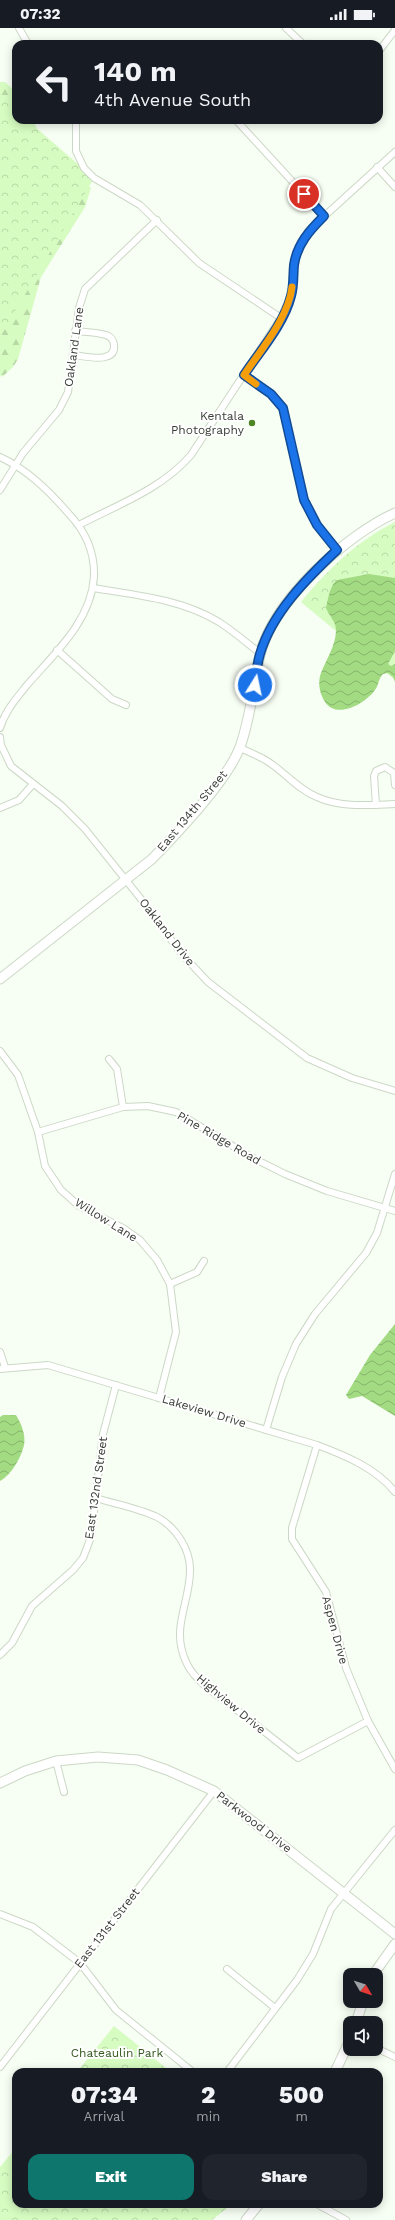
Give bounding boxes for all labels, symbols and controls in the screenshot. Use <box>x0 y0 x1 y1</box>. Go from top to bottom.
text: 07:32 <box>20 5 61 23</box>
text: 140 m <box>94 55 177 88</box>
icon: left <box>28 56 80 108</box>
text: 4th Avenue South <box>94 89 251 110</box>
pin <box>287 177 321 211</box>
icon: arrive <box>293 183 315 205</box>
street label: Oakland Lane <box>61 306 87 388</box>
place label: Kentala Photography <box>171 409 245 437</box>
marker: Kentala Photography <box>247 418 257 428</box>
position arrow <box>234 664 276 706</box>
street label: East 134th Street <box>154 768 230 854</box>
street label: Oakland Drive <box>136 895 198 969</box>
street label: Pine Ridge Road <box>175 1108 263 1168</box>
street label: Willow Lane <box>72 1195 140 1245</box>
street label: Lakeview Drive <box>160 1392 248 1430</box>
street label: East 132nd Street <box>82 1436 110 1540</box>
street label: Aspen Drive <box>319 1594 351 1666</box>
street label: Highview Drive <box>194 1671 268 1737</box>
street label: Parkwood Drive <box>214 1788 294 1856</box>
street label: East 131st Street <box>71 1885 143 1971</box>
north arrow <box>343 1968 383 2008</box>
map controls <box>343 1968 383 2056</box>
button: sound <box>343 2016 383 2056</box>
park label: Chateaulin Park <box>71 2046 163 2060</box>
text: 07:34 <box>71 2081 138 2109</box>
text: 2 <box>201 2081 215 2109</box>
text: 500 <box>279 2081 324 2109</box>
text: Arrival <box>84 2109 124 2124</box>
text: min <box>196 2109 220 2124</box>
text: m <box>295 2109 308 2124</box>
button: Exit <box>28 2154 194 2200</box>
button: Share <box>202 2154 367 2200</box>

